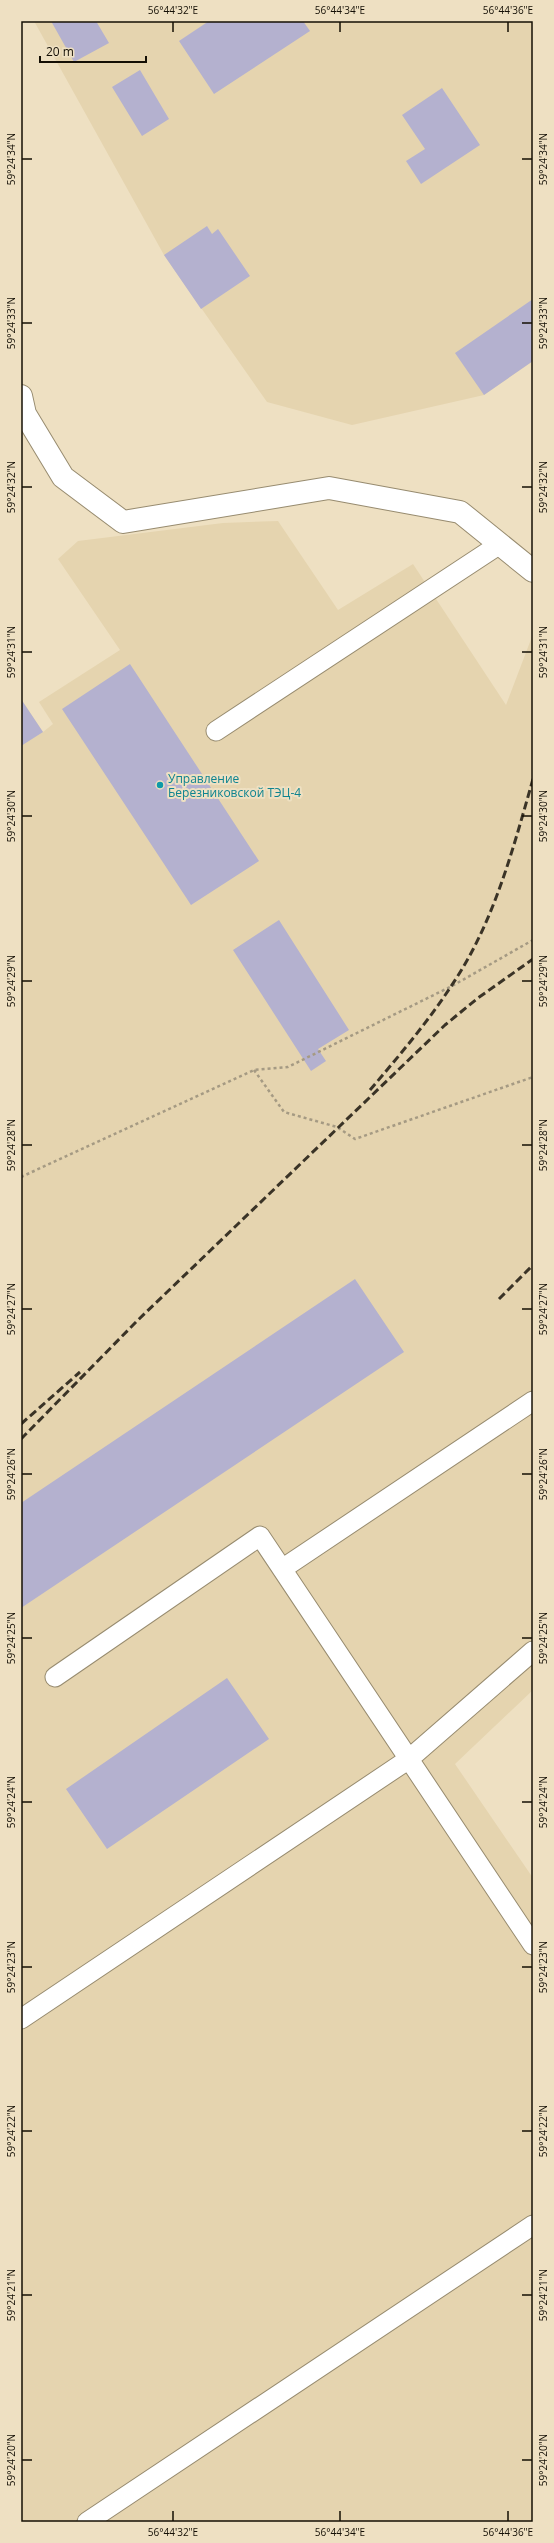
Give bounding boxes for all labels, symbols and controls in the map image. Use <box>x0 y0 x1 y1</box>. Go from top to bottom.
text: 56°44'32"E <box>148 3 198 17</box>
text: 56°44'34"E <box>315 3 365 17</box>
text: 56°44'36"E <box>483 3 533 17</box>
scale bar <box>40 38 146 64</box>
text: 20 m <box>46 43 74 60</box>
text: 59°24'34"N <box>4 133 18 185</box>
text: 59°24'34"N <box>536 133 550 185</box>
text: 59°24'33"N <box>4 297 18 349</box>
text: 59°24'33"N <box>536 297 550 349</box>
text: 59°24'32"N <box>4 461 18 513</box>
text: 59°24'32"N <box>536 461 550 513</box>
text: 59°24'31"N <box>4 626 18 678</box>
text: 59°24'31"N <box>536 626 550 678</box>
place label: Управление Березниковской ТЭЦ-4 <box>168 770 301 801</box>
marker: Управление Березниковской ТЭЦ-4 <box>155 780 165 790</box>
text: 59°24'30"N <box>4 790 18 842</box>
text: 59°24'30"N <box>536 790 550 842</box>
text: 59°24'29"N <box>4 955 18 1007</box>
text: 59°24'29"N <box>536 955 550 1007</box>
text: 59°24'28"N <box>4 1119 18 1171</box>
text: 59°24'28"N <box>536 1119 550 1171</box>
text: 59°24'27"N <box>4 1283 18 1335</box>
text: 59°24'27"N <box>536 1283 550 1335</box>
text: 59°24'26"N <box>4 1448 18 1500</box>
text: 59°24'26"N <box>536 1448 550 1500</box>
text: 59°24'25"N <box>4 1612 18 1664</box>
text: 59°24'25"N <box>536 1612 550 1664</box>
text: 59°24'24"N <box>4 1776 18 1828</box>
text: 59°24'24"N <box>536 1776 550 1828</box>
text: 59°24'23"N <box>4 1941 18 1993</box>
text: 59°24'23"N <box>536 1941 550 1993</box>
text: 59°24'22"N <box>4 2105 18 2157</box>
text: 59°24'22"N <box>536 2105 550 2157</box>
text: 59°24'21"N <box>4 2269 18 2321</box>
text: 59°24'21"N <box>536 2269 550 2321</box>
text: 59°24'20"N <box>4 2434 18 2486</box>
text: 59°24'20"N <box>536 2434 550 2486</box>
text: 56°44'32"E <box>148 2525 198 2539</box>
text: 56°44'34"E <box>315 2525 365 2539</box>
text: 56°44'36"E <box>483 2525 533 2539</box>

